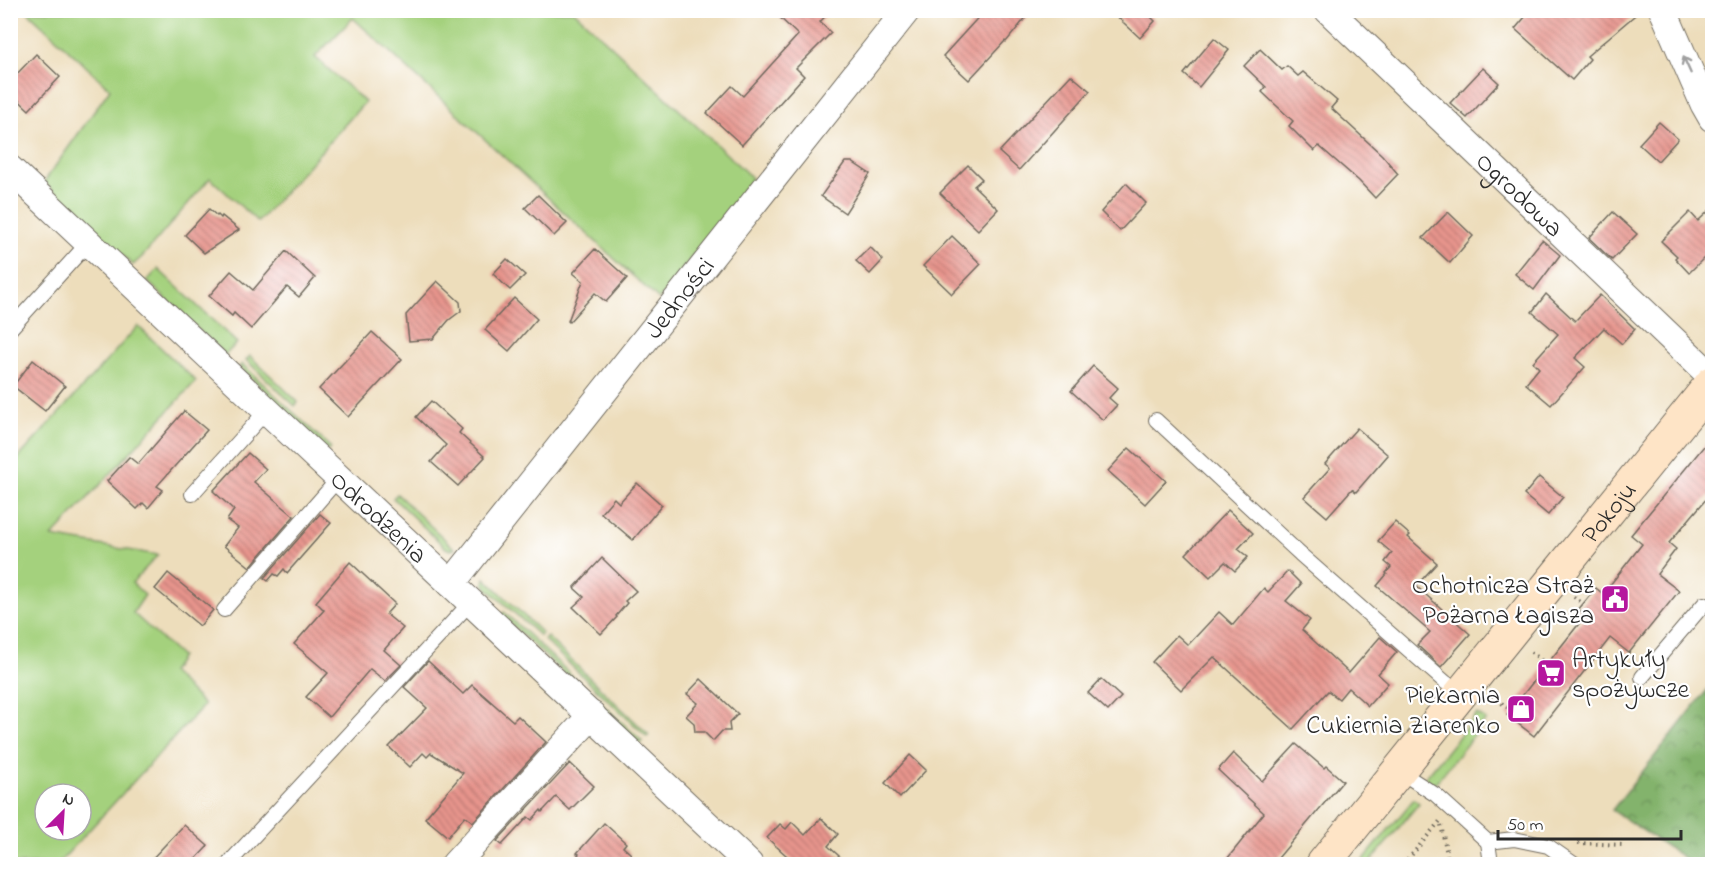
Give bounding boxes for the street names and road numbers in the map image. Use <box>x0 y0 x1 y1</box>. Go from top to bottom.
street label: Ogrodowa <box>1465 144 1571 248</box>
street label: Jedności <box>637 250 725 348</box>
street label: Odrodzenia <box>320 463 435 574</box>
street label: Pokoju <box>1573 474 1647 553</box>

